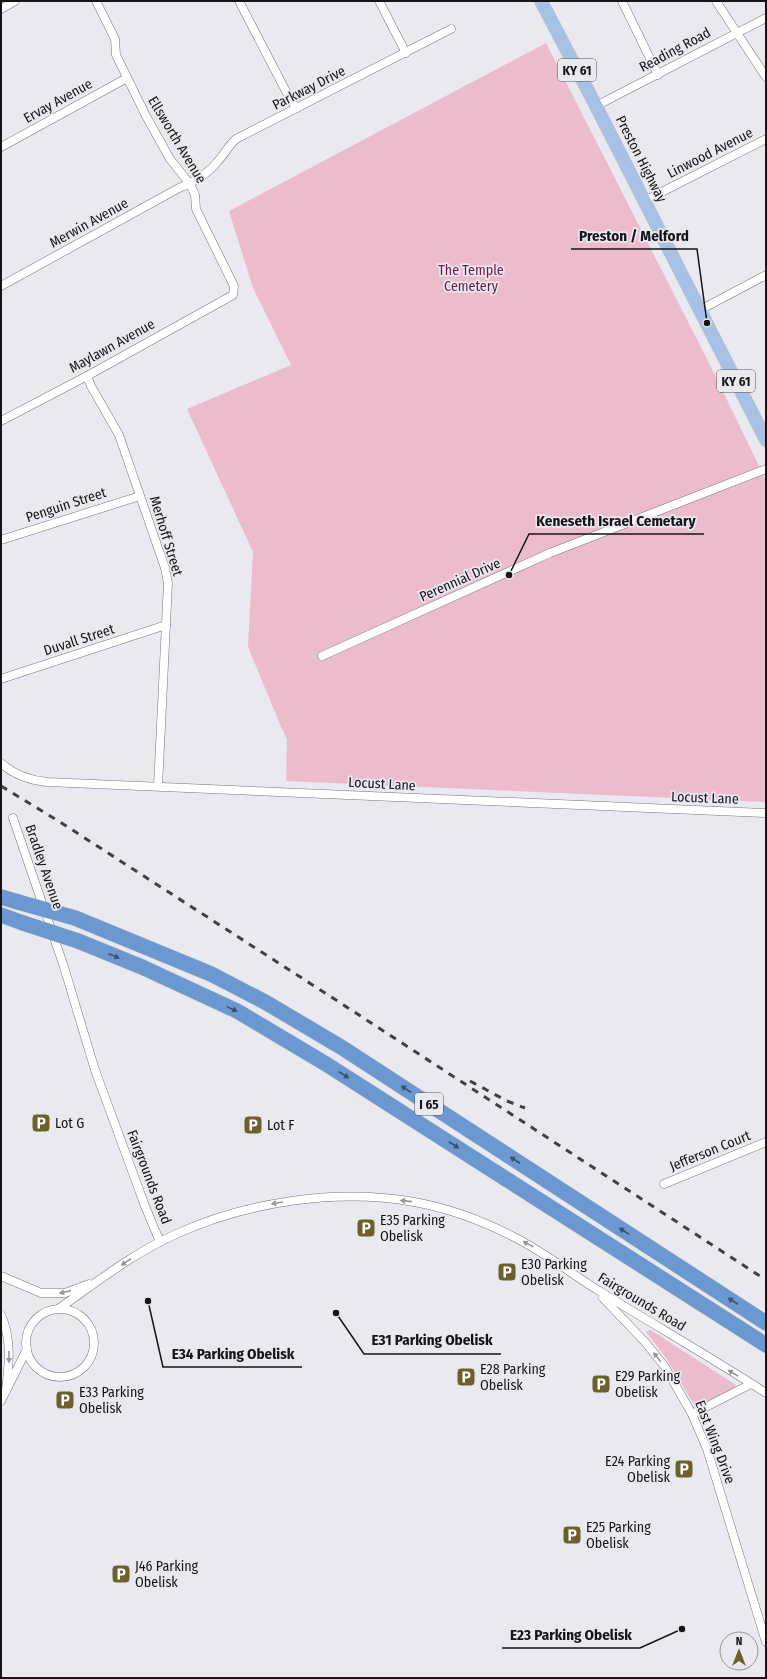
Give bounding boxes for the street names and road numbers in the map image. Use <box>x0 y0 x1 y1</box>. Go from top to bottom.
street label: Reading Road <box>636 24 714 76</box>
road number: KY 61 <box>558 59 596 81</box>
street label: Parkway Drive <box>270 62 348 114</box>
street label: Ervay Avenue <box>21 75 95 127</box>
street label: Ellsworth Avenue <box>144 93 210 187</box>
street label: Preston Highway <box>612 113 670 206</box>
street label: Linwood Avenue <box>664 124 756 182</box>
street label: Merwin Avenue <box>47 194 131 252</box>
street label: Maylawn Avenue <box>66 315 158 377</box>
road number: KY 61 <box>717 370 755 392</box>
street label: Penguin Street <box>24 484 109 526</box>
street label: Merhoff Street <box>146 494 186 578</box>
street label: Perennial Drive <box>417 555 503 605</box>
street label: Duvall Street <box>42 620 117 659</box>
street label: Locust Lane <box>348 774 416 794</box>
street label: Locust Lane <box>671 788 739 808</box>
street label: Bradley Avenue <box>22 822 66 912</box>
road number: I 65 <box>415 1093 443 1115</box>
street label: Jefferson Court <box>667 1127 753 1175</box>
street label: Fairgrounds Road <box>123 1128 175 1226</box>
street label: Fairgrounds Road <box>595 1269 689 1335</box>
street label: East Wing Drive <box>691 1398 739 1486</box>

